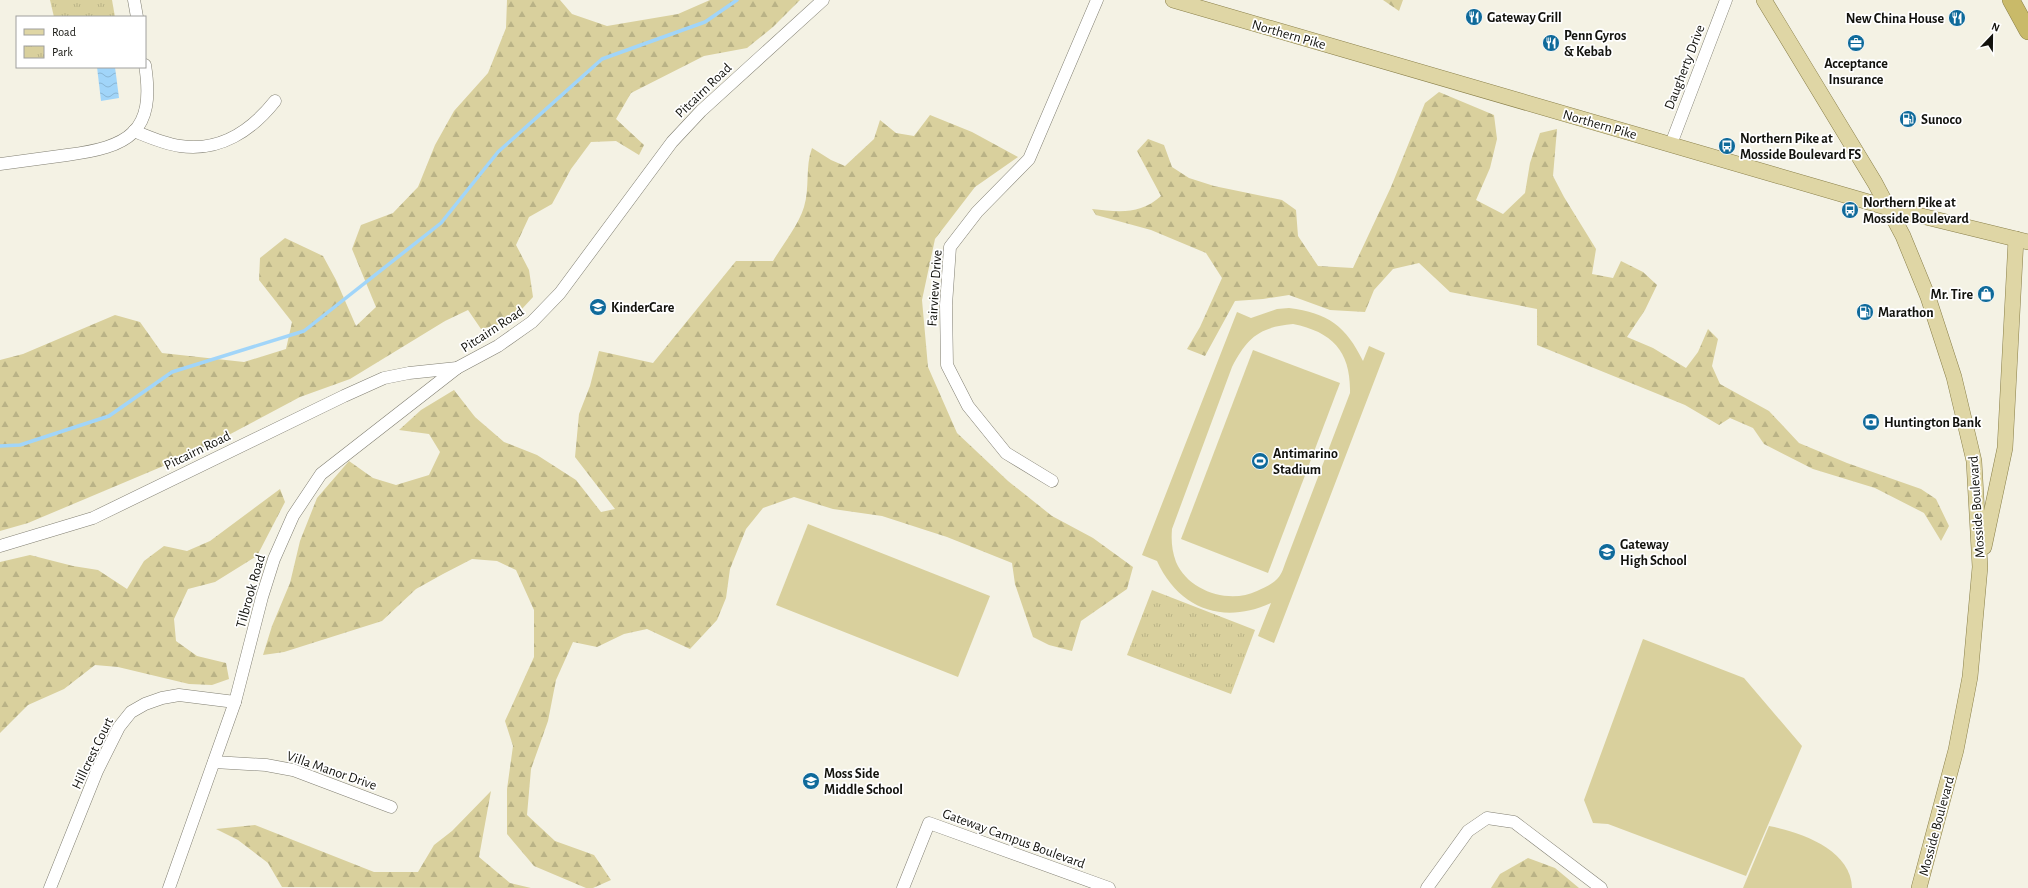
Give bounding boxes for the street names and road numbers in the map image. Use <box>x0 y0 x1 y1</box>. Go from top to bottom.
street label: Northern Pike <box>1250 18 1327 52</box>
street label: Daugherty Drive <box>1662 23 1708 112</box>
street label: Pitcairn Road <box>673 61 734 121</box>
street label: Northern Pike <box>1561 108 1638 142</box>
street label: Fairview Drive <box>925 249 945 327</box>
street label: Pitcairn Road <box>459 304 527 355</box>
street label: Pitcairn Road <box>162 429 233 473</box>
street label: Mosside Boulevard <box>1966 455 1988 559</box>
street label: Tilbrook Road <box>234 553 268 630</box>
street label: Hillcrest Court <box>70 715 117 792</box>
street label: Villa Manor Drive <box>285 749 378 793</box>
street label: Mosside Boulevard <box>1917 775 1957 878</box>
street label: Gateway Campus Boulevard <box>940 807 1087 871</box>

